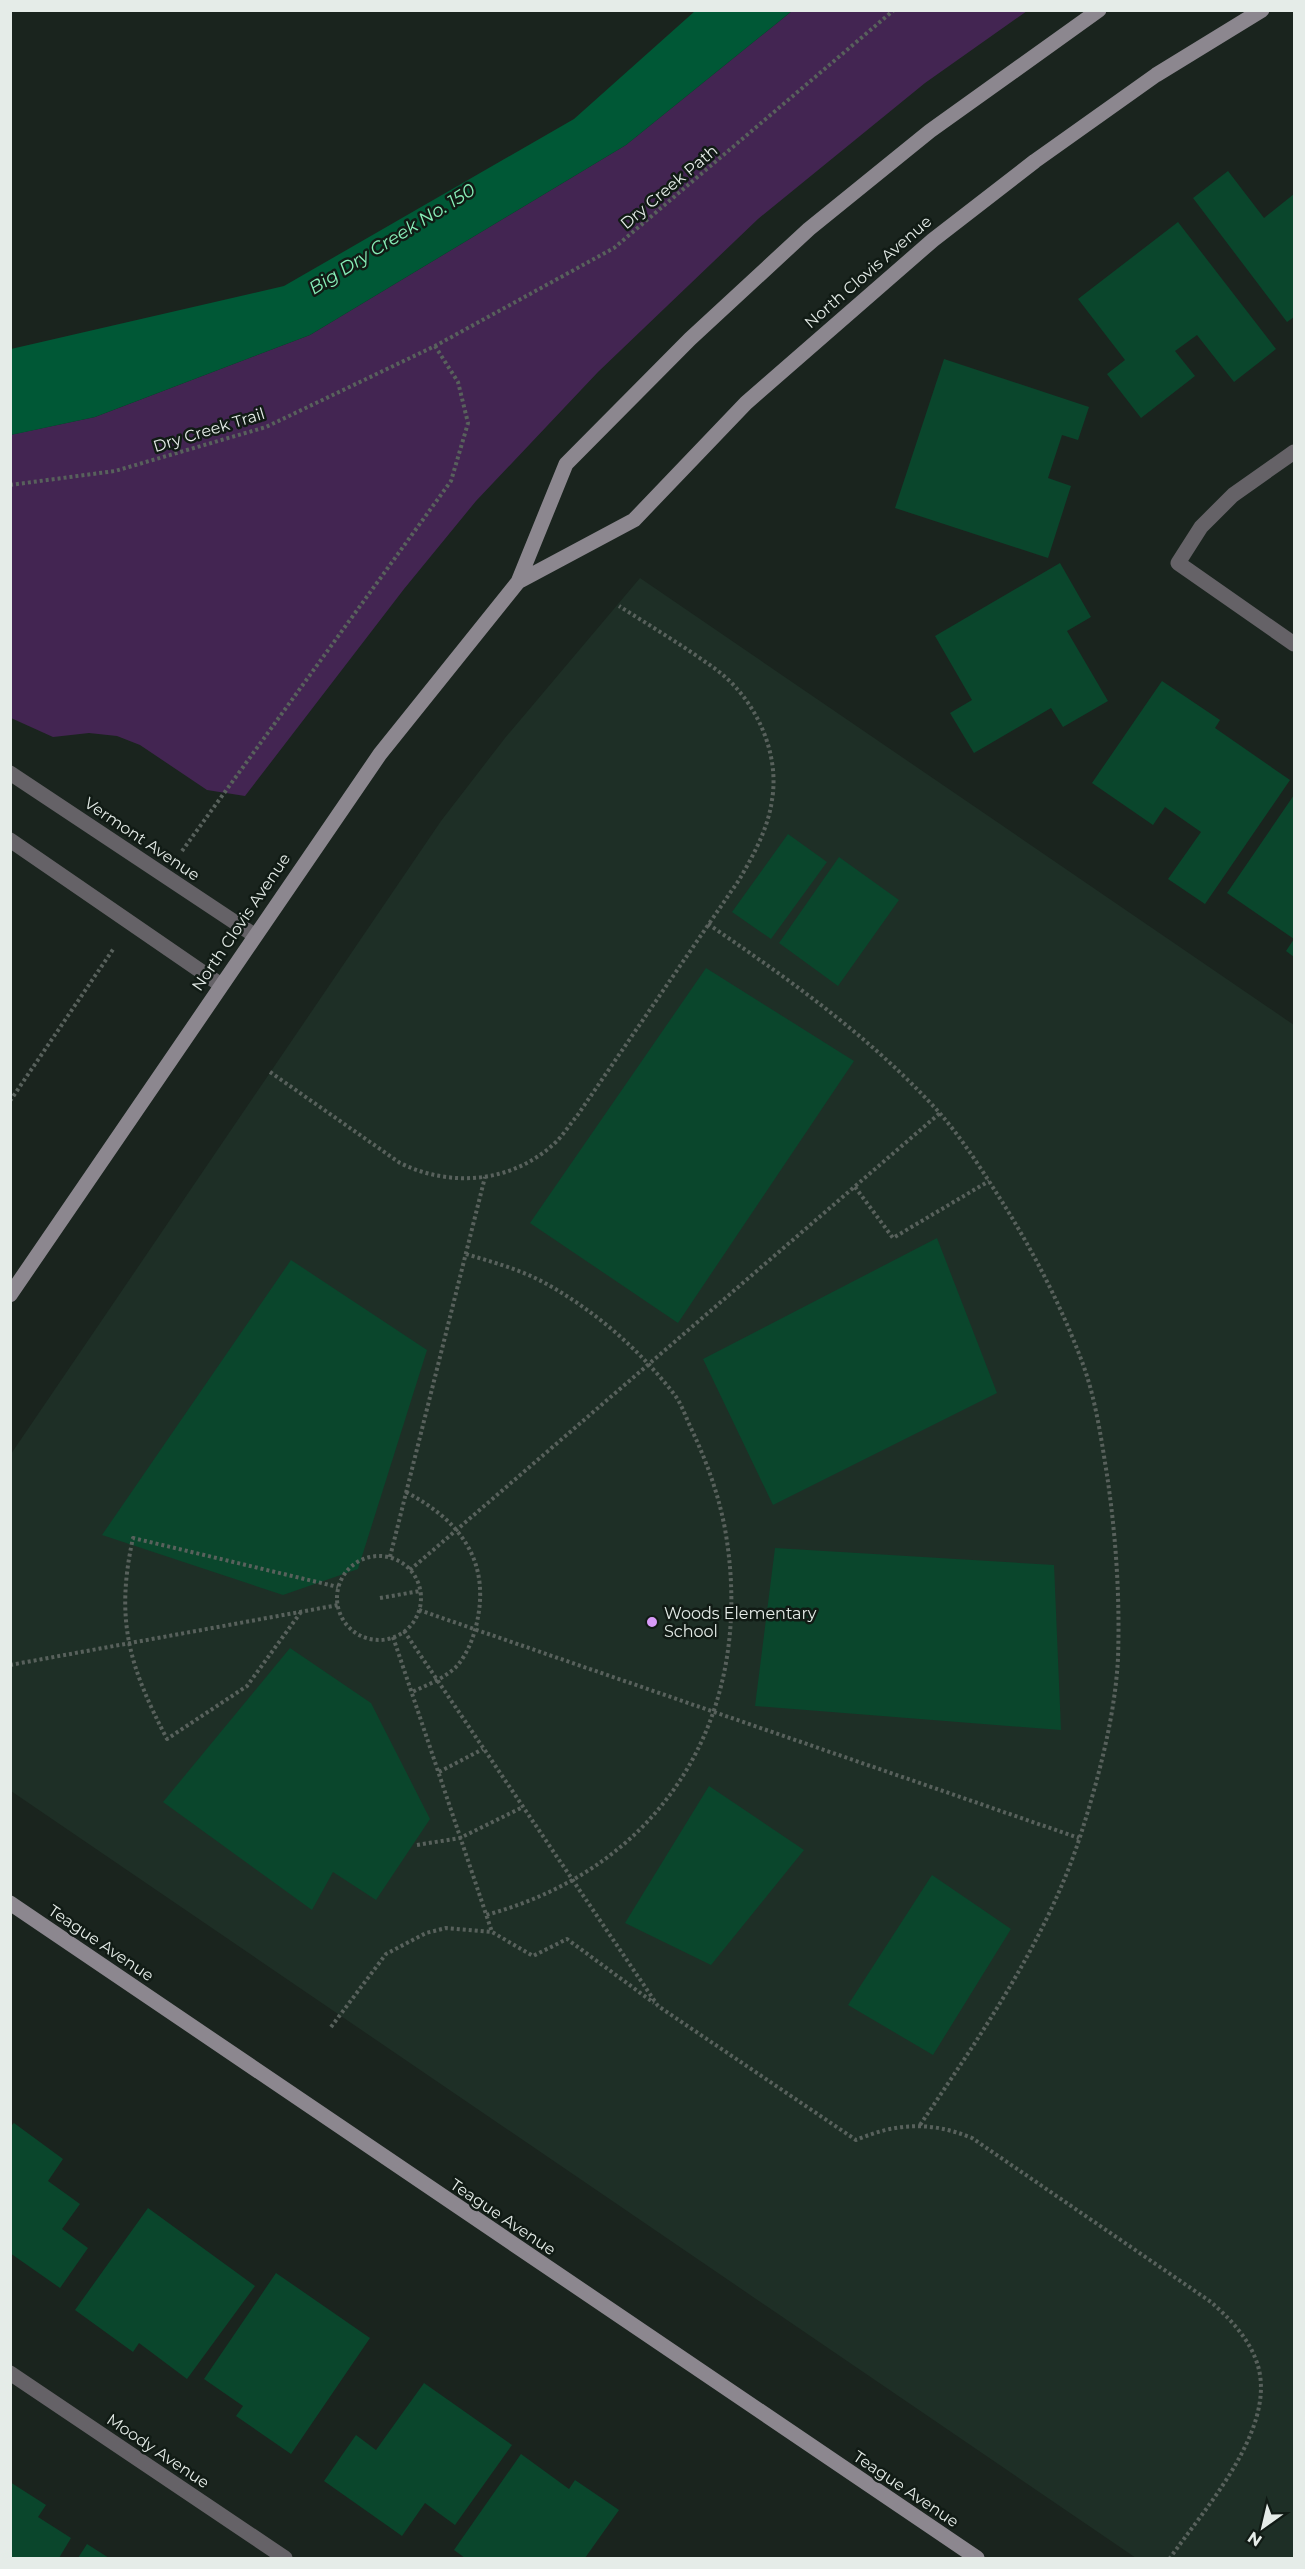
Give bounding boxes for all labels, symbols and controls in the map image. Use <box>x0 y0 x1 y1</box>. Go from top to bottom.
street label: Dry Creek Path <box>617 141 721 233</box>
water label: Big Dry Creek No. 150 <box>305 179 479 299</box>
street label: North Clovis Avenue <box>801 212 935 332</box>
street label: Dry Creek Trail <box>151 404 267 456</box>
street label: Vermont Avenue <box>81 793 203 885</box>
street label: North Clovis Avenue <box>188 850 294 994</box>
place label: Woods Elementary School <box>664 1604 817 1641</box>
marker: Woods Elementary School <box>645 1615 659 1629</box>
street label: Teague Avenue <box>45 1901 157 1985</box>
street label: Teague Avenue <box>447 2175 559 2259</box>
street label: Moody Avenue <box>103 2410 213 2492</box>
street label: Teague Avenue <box>850 2447 962 2531</box>
north arrow <box>1233 2497 1293 2557</box>
text: N <box>1244 2528 1266 2551</box>

